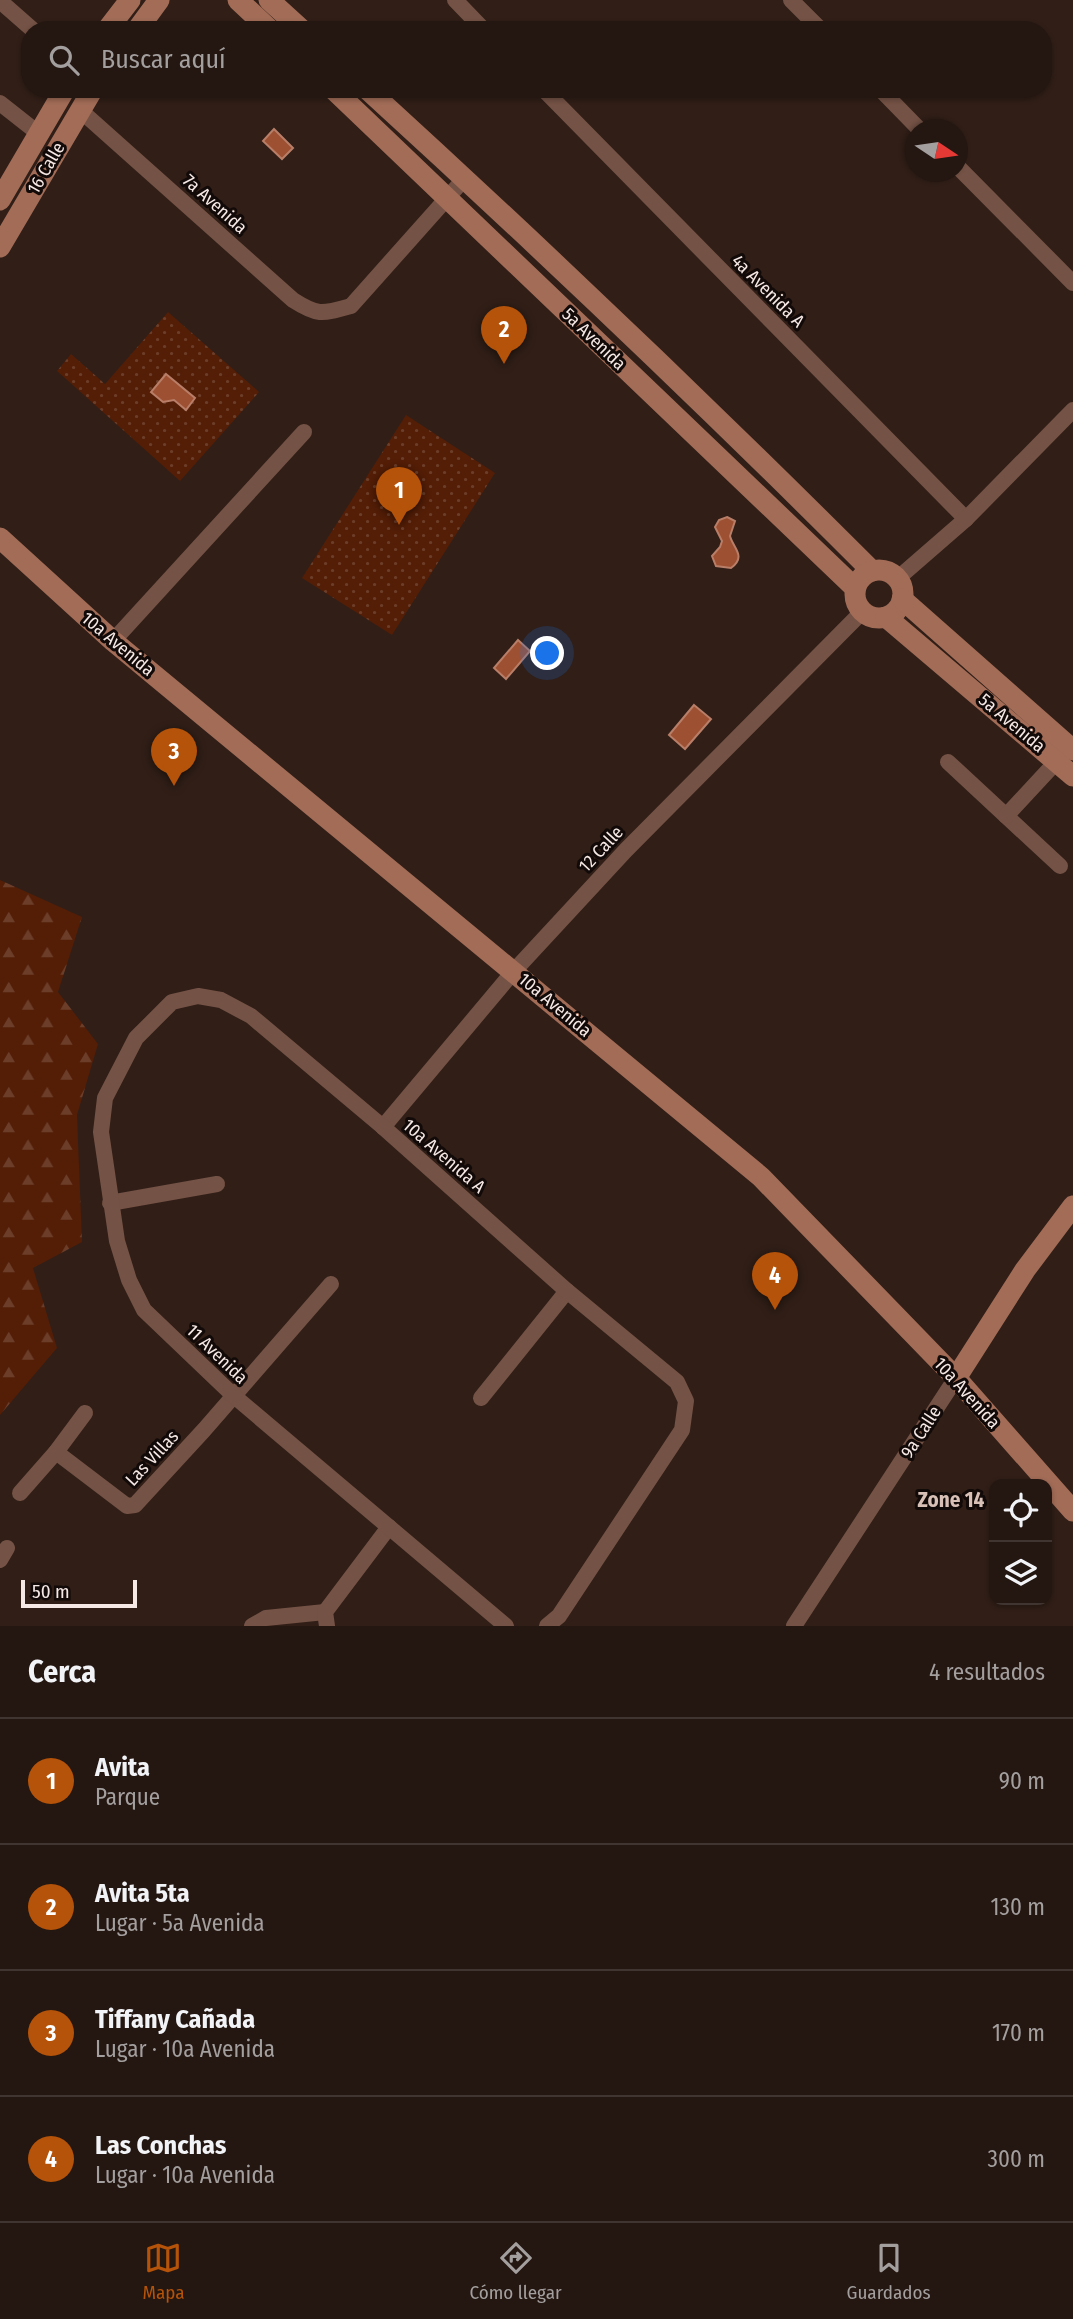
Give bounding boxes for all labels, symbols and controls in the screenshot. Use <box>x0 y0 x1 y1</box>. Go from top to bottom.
search box <box>21 21 1052 98</box>
icon: search <box>45 41 83 79</box>
text: Buscar aquí <box>101 44 226 75</box>
north arrow <box>905 119 968 182</box>
street label: 16 Calle <box>22 138 70 198</box>
street label: 7a Avenida <box>178 170 252 239</box>
street label: 4a Avenida A <box>727 250 809 332</box>
street label: 5a Avenida <box>558 303 631 375</box>
pin: 2 <box>481 306 527 364</box>
pin: 1 <box>376 467 422 525</box>
street label: 10a Avenida <box>77 607 159 681</box>
your location <box>530 636 564 670</box>
street label: 5a Avenida <box>974 689 1050 757</box>
pin: 3 <box>151 728 197 786</box>
street label: 12 Calle <box>574 821 628 877</box>
street label: 10a Avenida <box>514 968 596 1042</box>
street label: 10a Avenida A <box>398 1114 490 1198</box>
pin: 4 <box>752 1252 798 1310</box>
street label: 11 Avenida <box>182 1319 252 1389</box>
street label: 10a Avenida <box>929 1353 1005 1433</box>
street label: 9a Calle <box>896 1402 946 1462</box>
street label: Las Villas <box>121 1425 183 1490</box>
map controls <box>989 1479 1052 1605</box>
button: locate <box>989 1479 1052 1542</box>
district label: Zone 14 <box>918 1487 985 1513</box>
button: layers <box>989 1542 1052 1605</box>
scale bar <box>21 1577 136 1609</box>
text: 50 m <box>32 1580 70 1603</box>
text: Cerca <box>28 1654 96 1690</box>
text: 4 resultados <box>929 1658 1045 1686</box>
text: Avita <box>95 1752 150 1783</box>
text: 1 <box>46 1767 56 1795</box>
text: 90 m <box>999 1767 1045 1795</box>
text: Parque <box>95 1783 160 1811</box>
text: Avita 5ta <box>95 1878 190 1909</box>
text: 2 <box>46 1893 56 1921</box>
text: 130 m <box>991 1893 1045 1921</box>
text: Lugar · 5a Avenida <box>95 1909 265 1937</box>
text: Tiffany Cañada <box>95 2004 255 2035</box>
text: 3 <box>46 2019 56 2047</box>
text: 170 m <box>992 2019 1045 2047</box>
text: Lugar · 10a Avenida <box>95 2035 275 2063</box>
text: Las Conchas <box>95 2130 226 2161</box>
text: 4 <box>45 2145 57 2173</box>
text: 300 m <box>988 2145 1045 2173</box>
text: Lugar · 10a Avenida <box>95 2161 275 2189</box>
tab: Mapa <box>142 2239 185 2304</box>
tab: Cómo llegar <box>469 2239 562 2304</box>
tab: Guardados <box>847 2239 931 2304</box>

